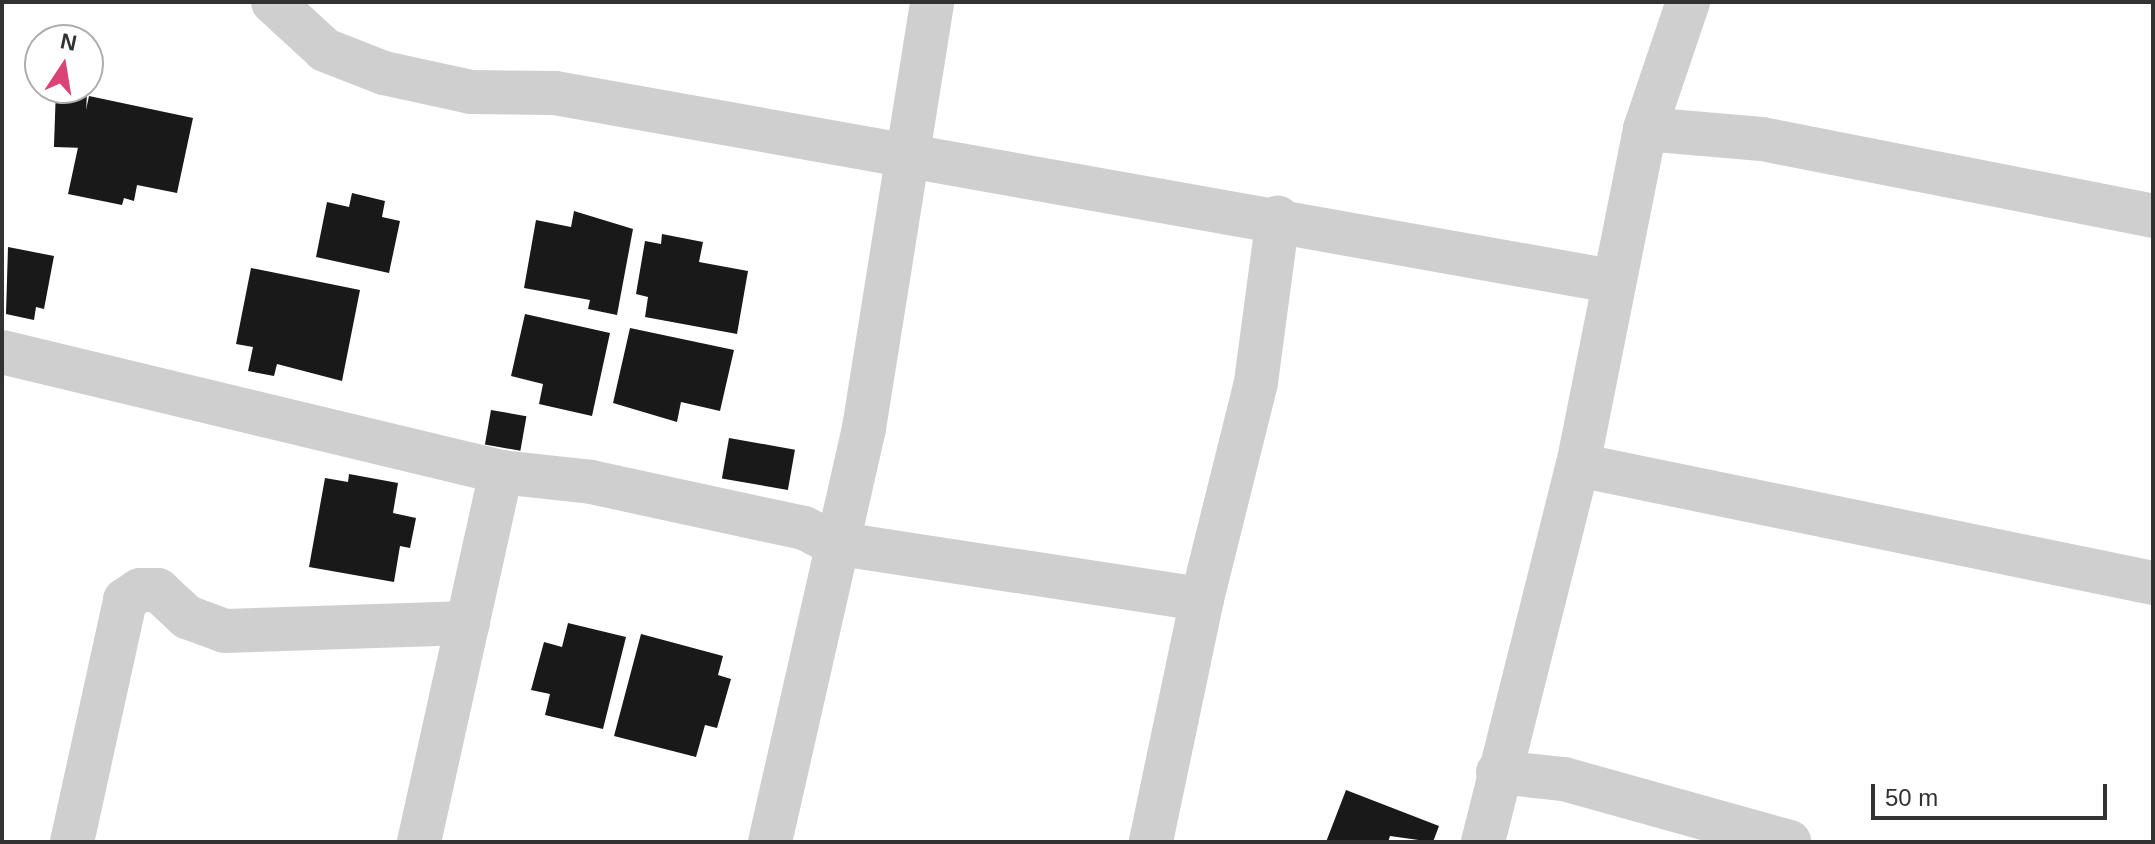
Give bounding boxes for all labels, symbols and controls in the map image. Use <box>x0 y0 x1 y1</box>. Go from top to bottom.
north arrow <box>24 24 104 104</box>
text: N <box>58 28 79 56</box>
scale bar <box>1875 768 2111 818</box>
text: 50 m <box>1885 784 1938 811</box>

